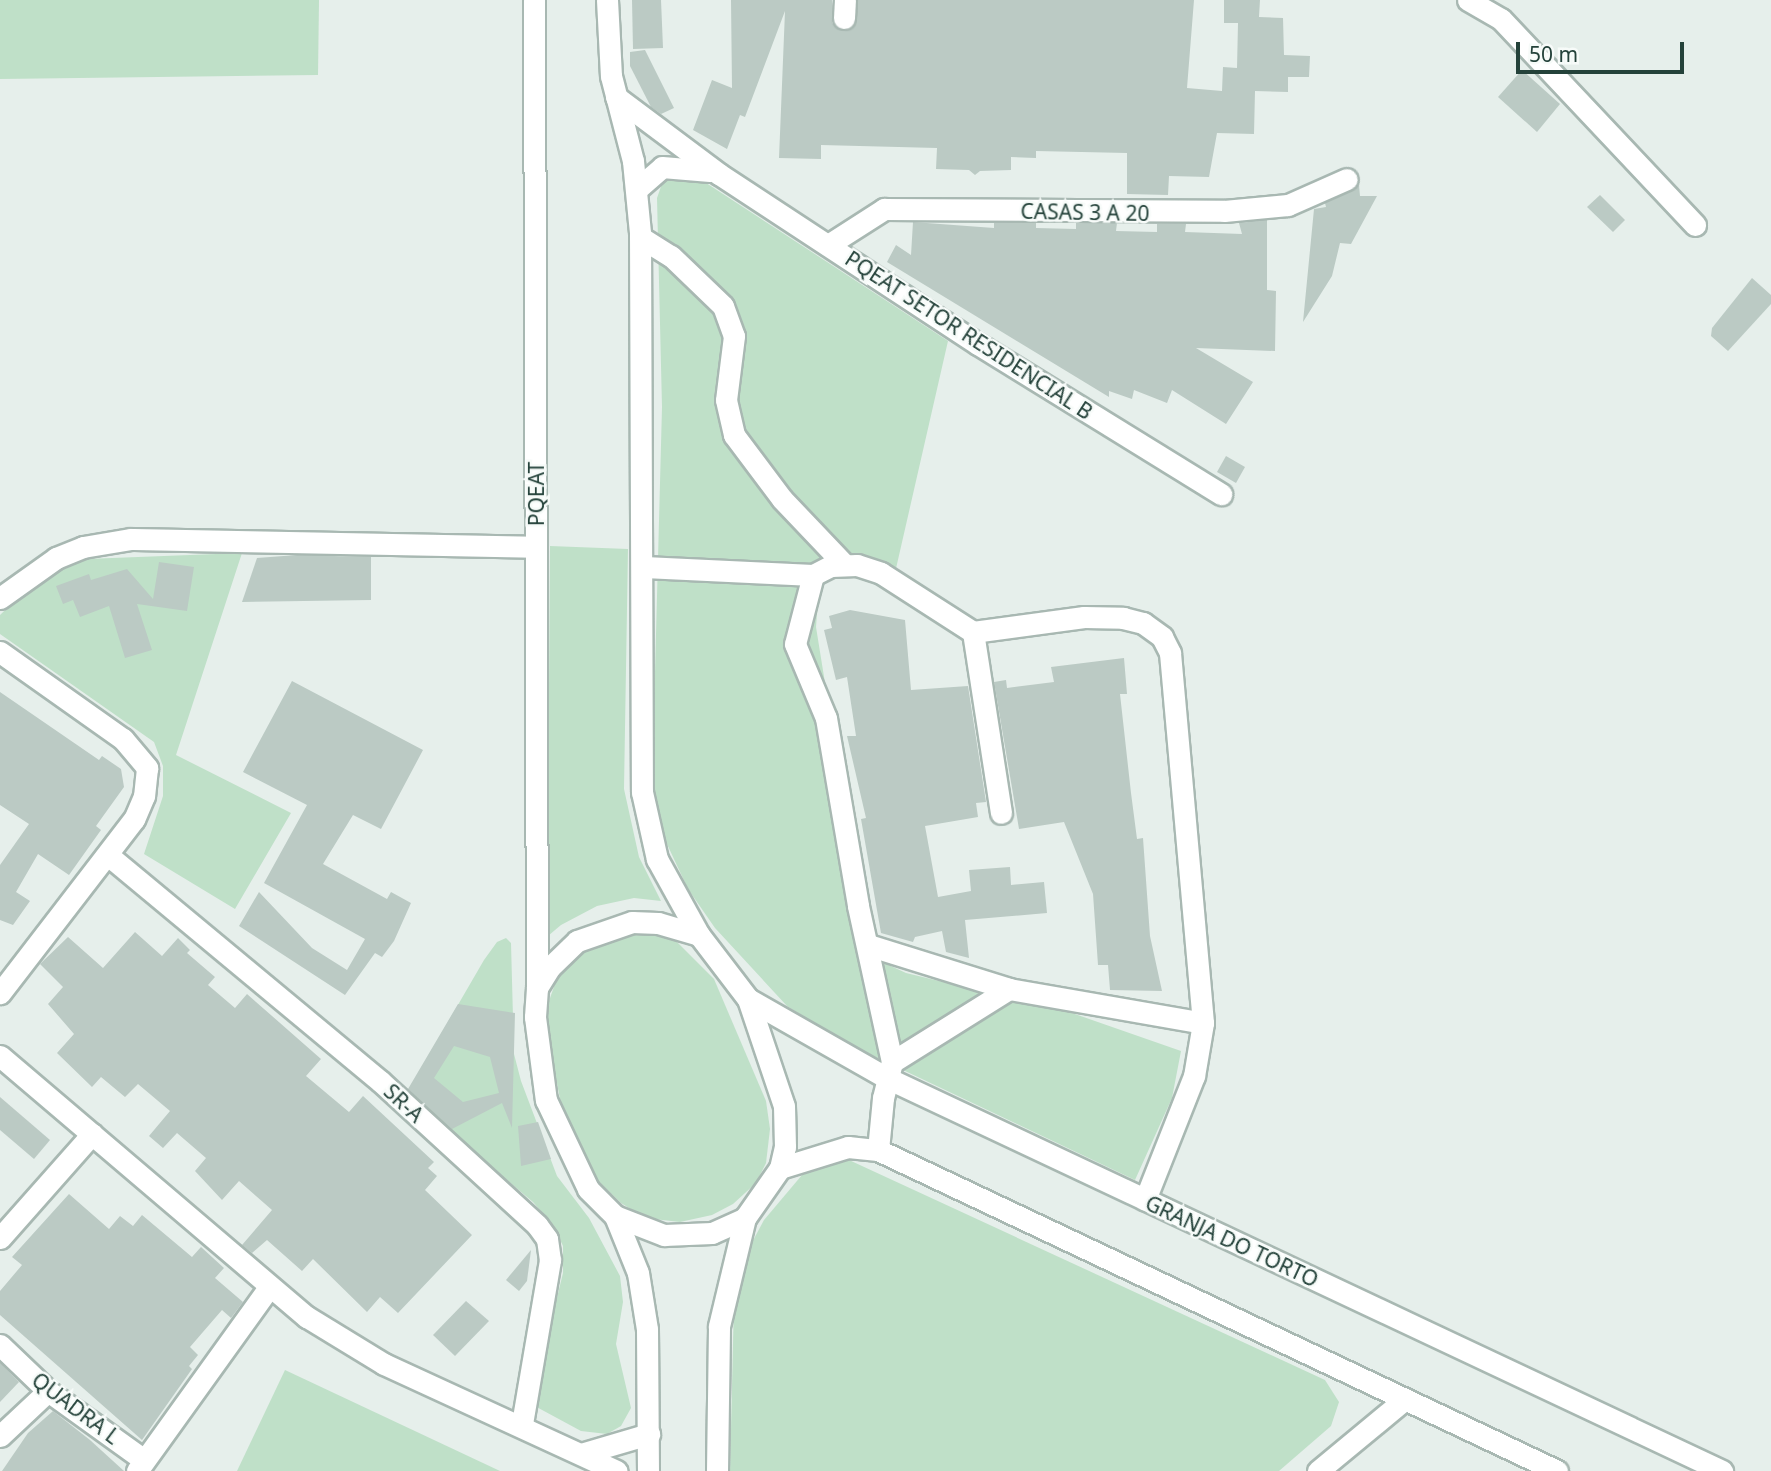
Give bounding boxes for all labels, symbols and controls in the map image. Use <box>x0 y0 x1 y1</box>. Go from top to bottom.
scale bar <box>1519 28 1687 72</box>
text: 50 m <box>1529 40 1578 68</box>
street label: CASAS 3 A 20 <box>1020 198 1150 226</box>
street label: PQEAT SETOR RESIDENCIAL B <box>841 246 1097 424</box>
street label: PQEAT <box>523 462 549 526</box>
street label: SR-A <box>379 1079 429 1127</box>
street label: GRANJA DO TORTO <box>1142 1190 1322 1292</box>
street label: QUADRA L <box>27 1367 125 1449</box>

